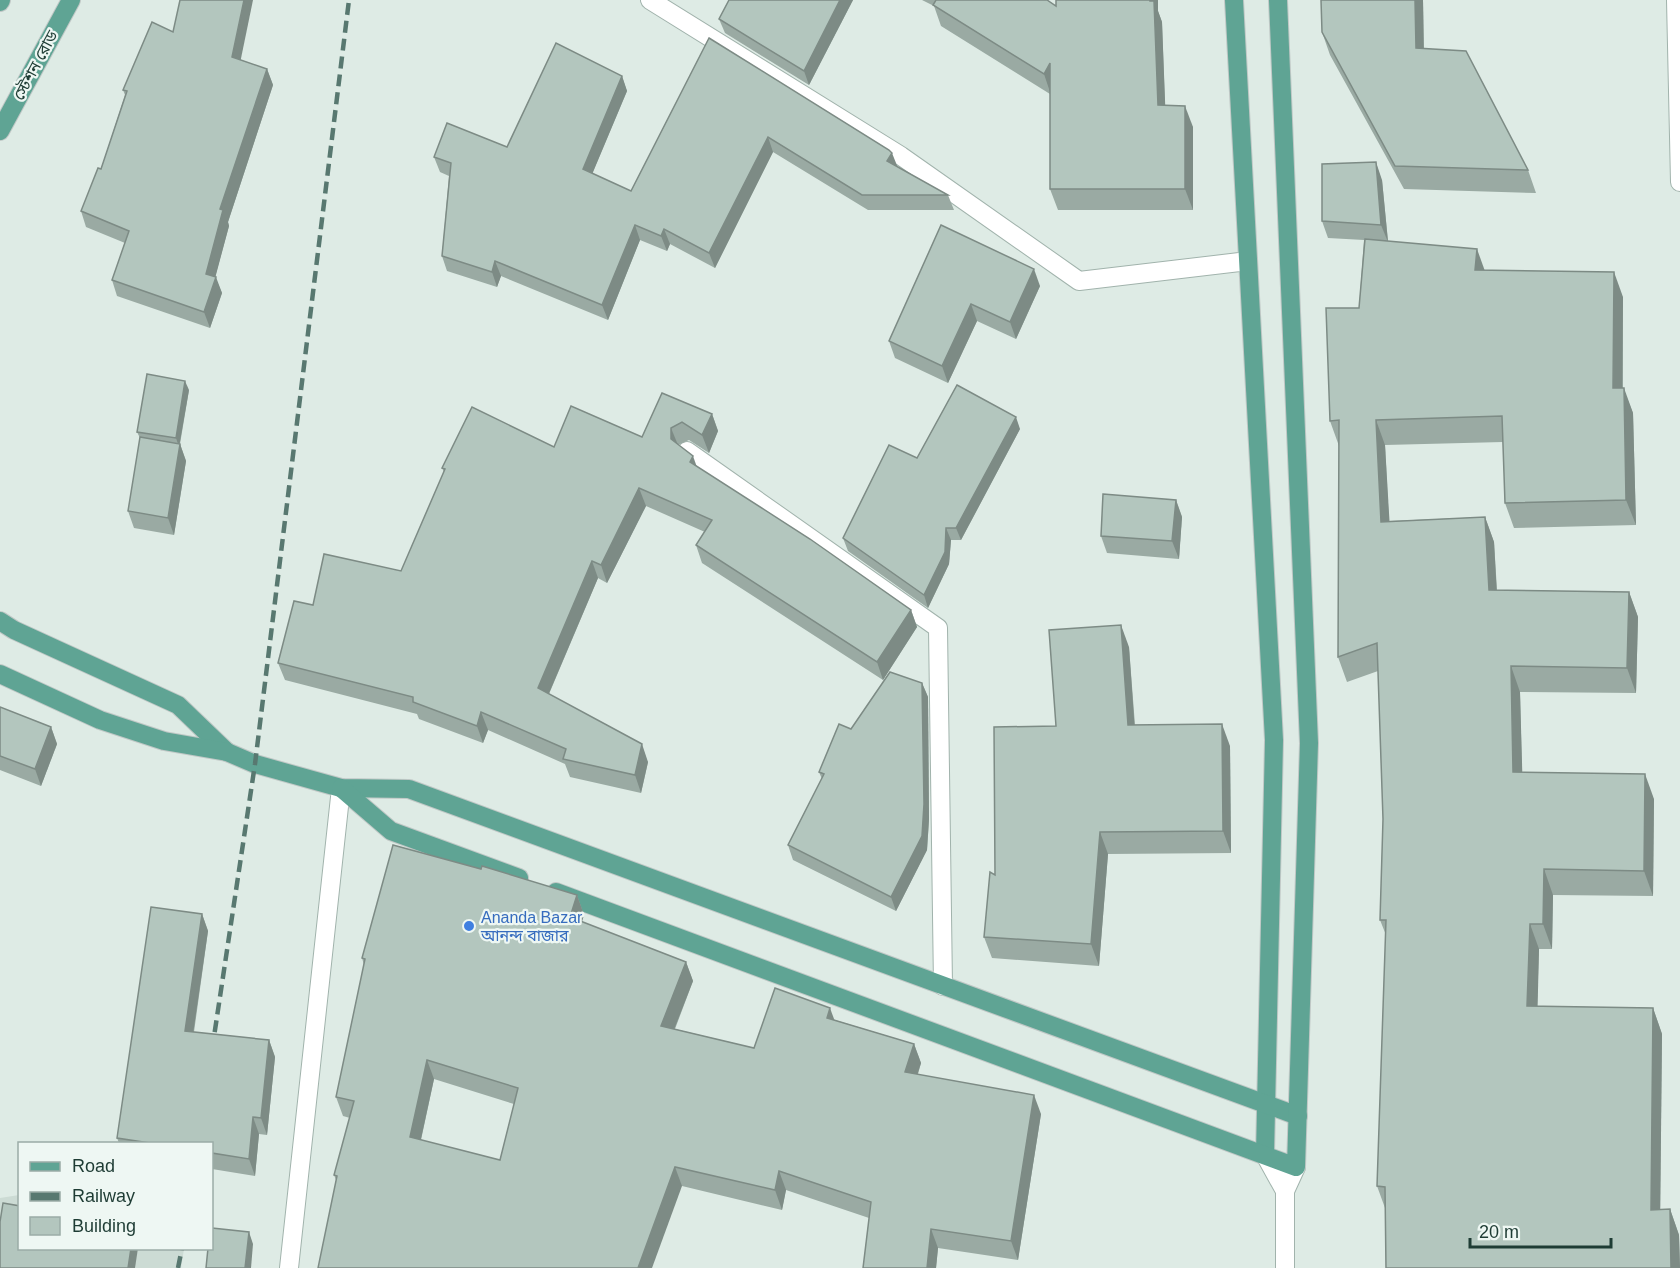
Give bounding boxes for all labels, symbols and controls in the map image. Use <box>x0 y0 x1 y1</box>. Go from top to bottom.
street label: স্টেশন রোড <box>9 27 61 103</box>
place label: Ananda Bazar আনন্দ বাজার <box>480 909 583 944</box>
marker: Ananda Bazar আনন্দ বাজার <box>462 919 476 933</box>
legend <box>18 1142 213 1250</box>
text: Road <box>72 1156 115 1176</box>
text: Railway <box>72 1186 135 1206</box>
scale bar <box>1470 1211 1611 1249</box>
text: Building <box>72 1216 136 1236</box>
text: 20 m <box>1479 1222 1519 1242</box>

